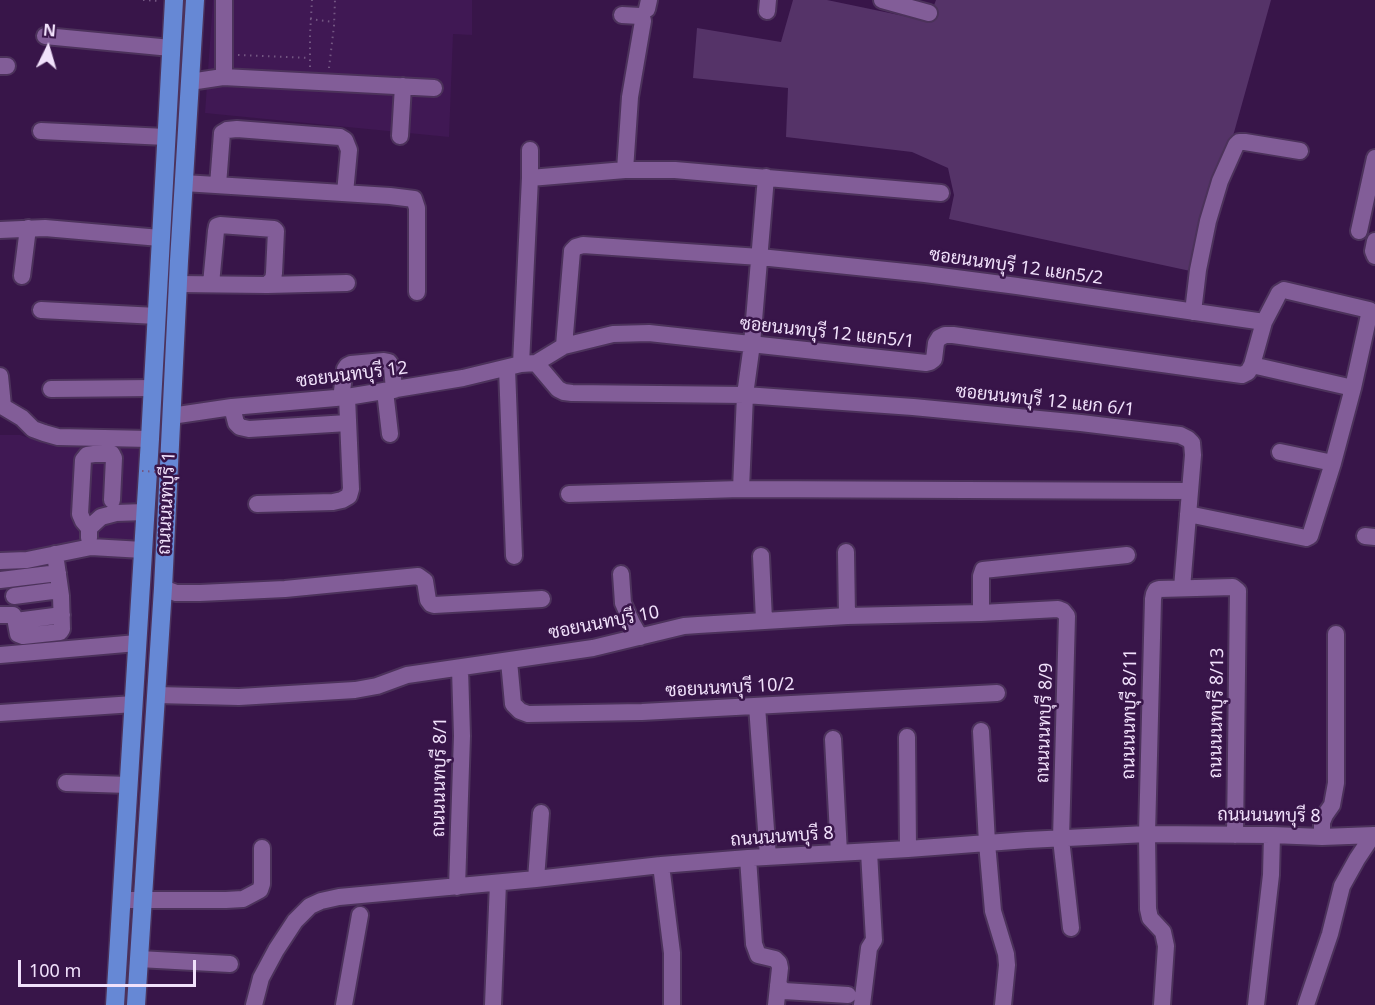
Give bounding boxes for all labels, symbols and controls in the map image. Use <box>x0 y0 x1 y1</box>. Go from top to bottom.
north arrow <box>18 18 78 78</box>
text: N <box>42 19 57 42</box>
street label: ซอยนนทบุรี 12 แยก5/2 <box>928 244 1104 290</box>
street label: ซอยนนทบุรี 12 แยก5/1 <box>739 313 915 353</box>
street label: ซอยนนทบุรี 12 <box>295 357 409 393</box>
street label: ซอยนนทบุรี 12 แยก 6/1 <box>954 381 1136 421</box>
street label: ถนนนนทบุรี 1 <box>154 451 180 555</box>
street label: ซอยนนทบุรี 10 <box>547 602 661 644</box>
street label: ถนนนนทบุรี 8/13 <box>1205 647 1229 779</box>
street label: ถนนนนทบุรี 8/11 <box>1118 648 1142 780</box>
street label: ถนนนนทบุรี 8/9 <box>1032 662 1058 784</box>
street label: ซอยนนทบุรี 10/2 <box>665 674 795 702</box>
street label: ถนนนนทบุรี 8/1 <box>428 717 452 837</box>
street label: ถนนนนทบุรี 8 <box>1217 804 1321 828</box>
street label: ถนนนนทบุรี 8 <box>730 823 834 851</box>
scale bar <box>21 948 200 986</box>
text: 100 m <box>29 958 81 982</box>

